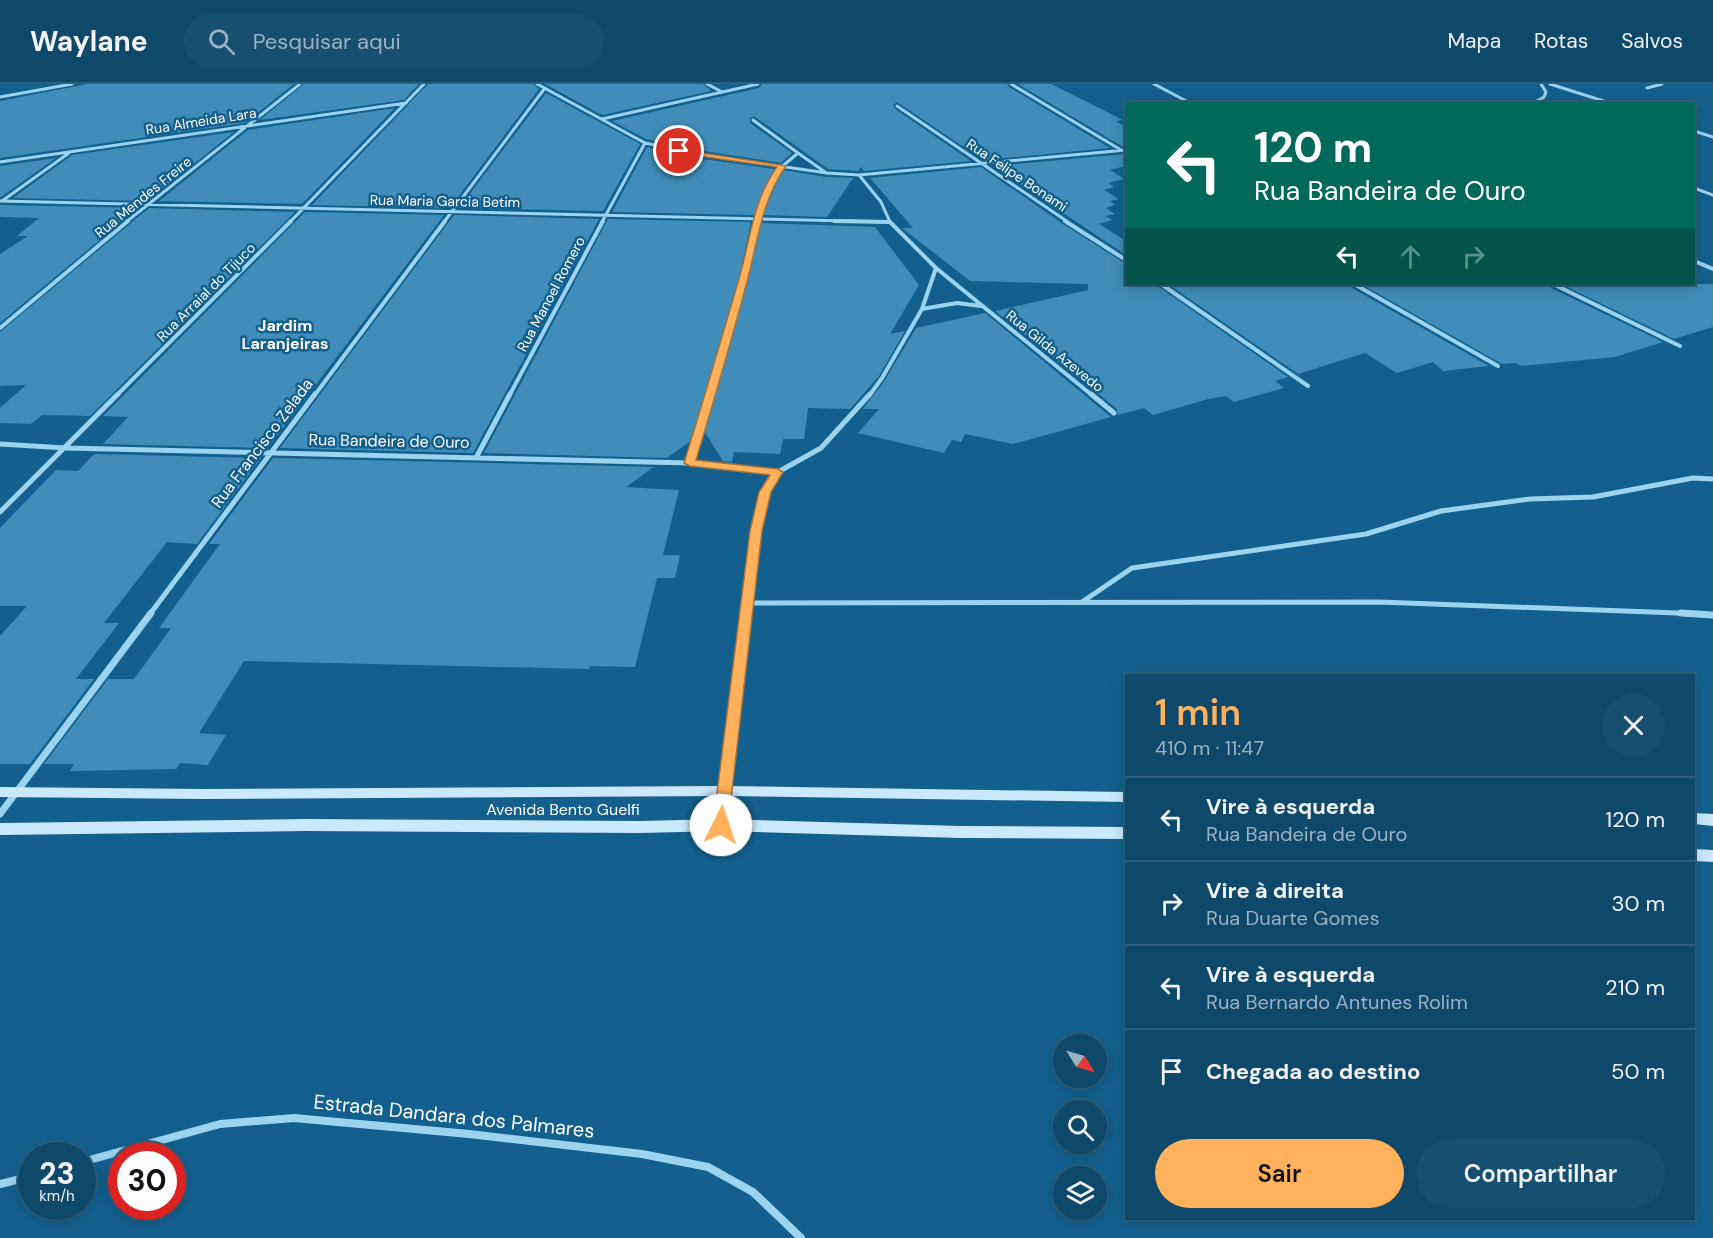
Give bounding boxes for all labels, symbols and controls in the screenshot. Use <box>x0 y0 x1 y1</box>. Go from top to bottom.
search box <box>184 14 604 68</box>
text: Waylane <box>30 23 148 60</box>
icon: search <box>205 25 238 58</box>
text: Pesquisar aqui <box>253 27 401 56</box>
text: Mapa <box>1447 27 1501 55</box>
text: Rotas <box>1534 27 1588 55</box>
text: Salvos <box>1621 27 1683 55</box>
street label: Rua Almeida Lara <box>144 103 258 139</box>
text: 120 m <box>1254 120 1372 175</box>
pin <box>653 125 704 176</box>
icon: left <box>1155 126 1233 204</box>
icon: arrive <box>662 134 695 167</box>
street label: Rua Felipe Bonami <box>963 135 1071 215</box>
street label: Rua Mendes Freire <box>91 152 195 242</box>
text: Rua Bandeira de Ouro <box>1254 173 1526 208</box>
street label: Rua Maria Garcia Betim <box>370 191 520 211</box>
street label: Rua Manoel Romero <box>513 233 589 355</box>
street label: Rua Arraial do Tijuco <box>153 239 259 345</box>
icon: left <box>1331 240 1364 273</box>
icon: ahead <box>1394 240 1427 273</box>
icon: right <box>1457 240 1490 273</box>
street label: Rua Gilda Azevedo <box>1003 306 1107 396</box>
district label: Jardim Laranjeiras <box>242 315 328 354</box>
street label: Rua Francisco Zelada <box>206 374 318 512</box>
street label: Rua Bandeira de Ouro <box>308 429 470 453</box>
text: 1 min <box>1155 689 1241 736</box>
button: close <box>1602 694 1665 757</box>
text: 410 m · 11:47 <box>1155 735 1264 761</box>
text: Vire à esquerda <box>1206 792 1375 821</box>
position arrow <box>689 793 753 857</box>
street label: Avenida Bento Guelfi <box>486 799 640 820</box>
icon: left <box>1155 803 1188 836</box>
text: 120 m <box>1605 805 1665 834</box>
text: Rua Bandeira de Ouro <box>1206 821 1407 847</box>
text: Vire à direita <box>1206 876 1344 905</box>
icon: right <box>1155 887 1188 920</box>
text: 30 m <box>1611 889 1665 918</box>
text: Rua Duarte Gomes <box>1206 905 1380 931</box>
text: Vire à esquerda <box>1206 960 1375 989</box>
icon: left <box>1155 971 1188 1004</box>
text: 210 m <box>1605 973 1665 1002</box>
text: Rua Bernardo Antunes Rolim <box>1206 989 1468 1015</box>
north arrow <box>1053 1034 1107 1088</box>
map controls <box>1053 1034 1107 1220</box>
icon: arrive <box>1155 1055 1188 1088</box>
text: Chegada ao destino <box>1206 1057 1420 1086</box>
text: 50 m <box>1611 1057 1665 1086</box>
street label: Estrada Dandara dos Palmares <box>312 1088 596 1144</box>
button: search <box>1053 1100 1107 1154</box>
button: Sair <box>1155 1139 1404 1208</box>
button: Compartilhar <box>1416 1139 1665 1208</box>
speed limit sign: 30 <box>108 1142 186 1220</box>
text: 23 <box>39 1154 75 1193</box>
button: layers <box>1053 1166 1107 1220</box>
text: km/h <box>39 1186 75 1206</box>

